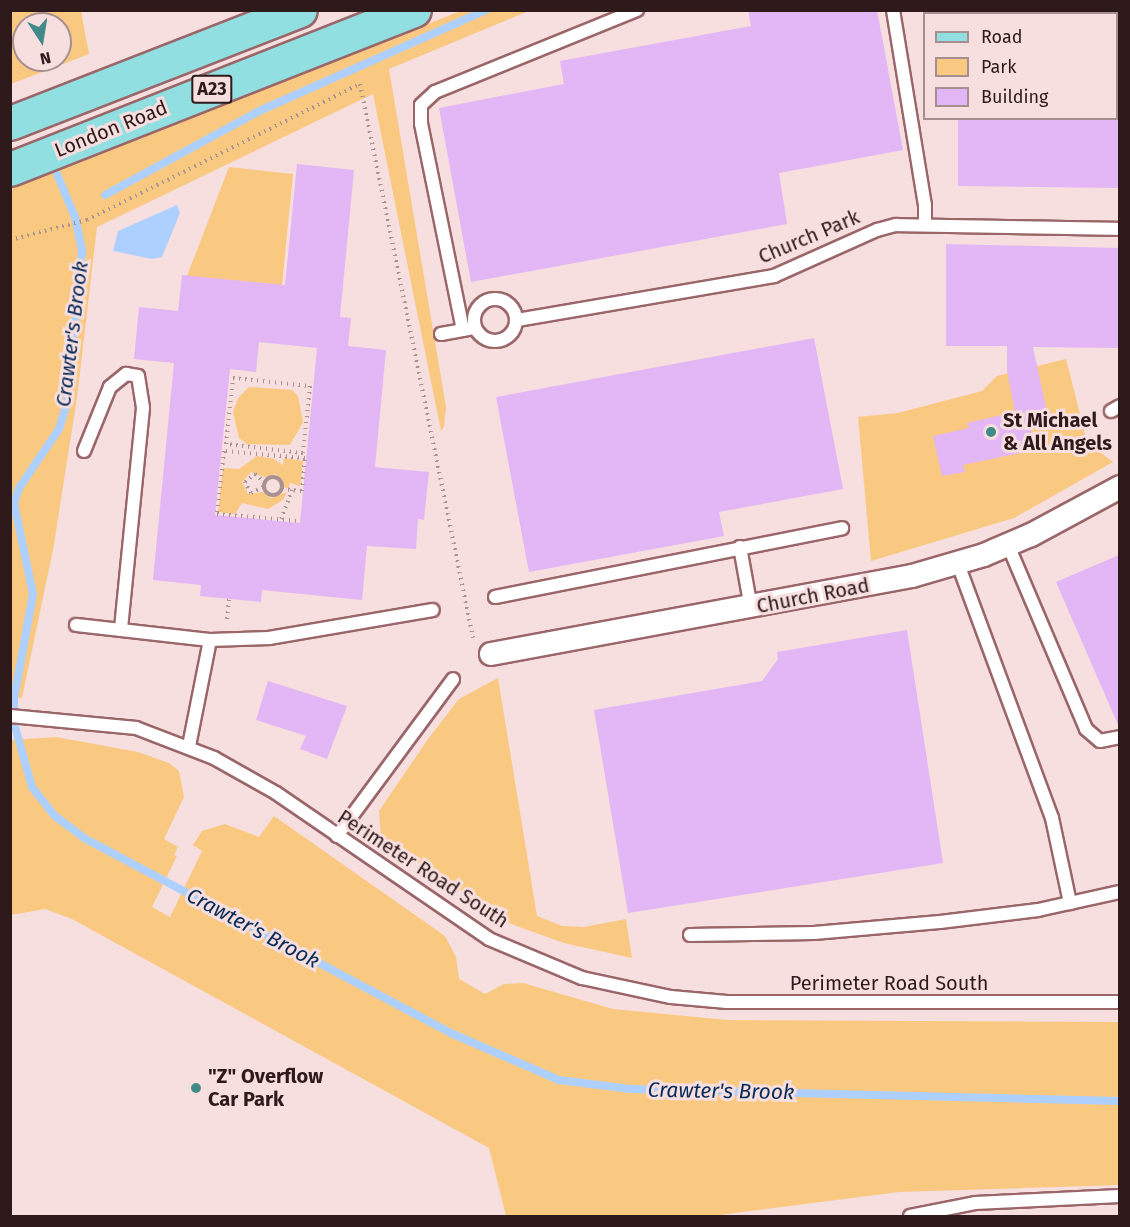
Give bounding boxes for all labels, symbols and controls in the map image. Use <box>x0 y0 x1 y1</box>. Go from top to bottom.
north arrow <box>12 12 72 72</box>
legend <box>923 12 1118 120</box>
text: Road <box>981 26 1023 48</box>
text: N <box>38 48 53 69</box>
text: Park <box>981 56 1016 78</box>
road number: A23 <box>191 74 233 104</box>
text: Building <box>981 86 1048 108</box>
street label: London Road <box>51 95 171 163</box>
street label: Church Park <box>755 205 863 269</box>
water label: Crawter's Brook <box>51 260 93 408</box>
place label: St Michael & All Angels <box>1003 408 1112 455</box>
marker: St Michael & All Angels <box>984 425 998 439</box>
street label: Church Road <box>755 573 871 619</box>
street label: Perimeter Road South <box>333 805 513 933</box>
water label: Crawter's Brook <box>182 882 324 974</box>
street label: Perimeter Road South <box>790 971 988 995</box>
place label: "Z" Overflow Car Park <box>208 1064 323 1111</box>
water label: Crawter's Brook <box>647 1077 795 1105</box>
marker: "Z" Overflow Car Park <box>189 1081 203 1095</box>

